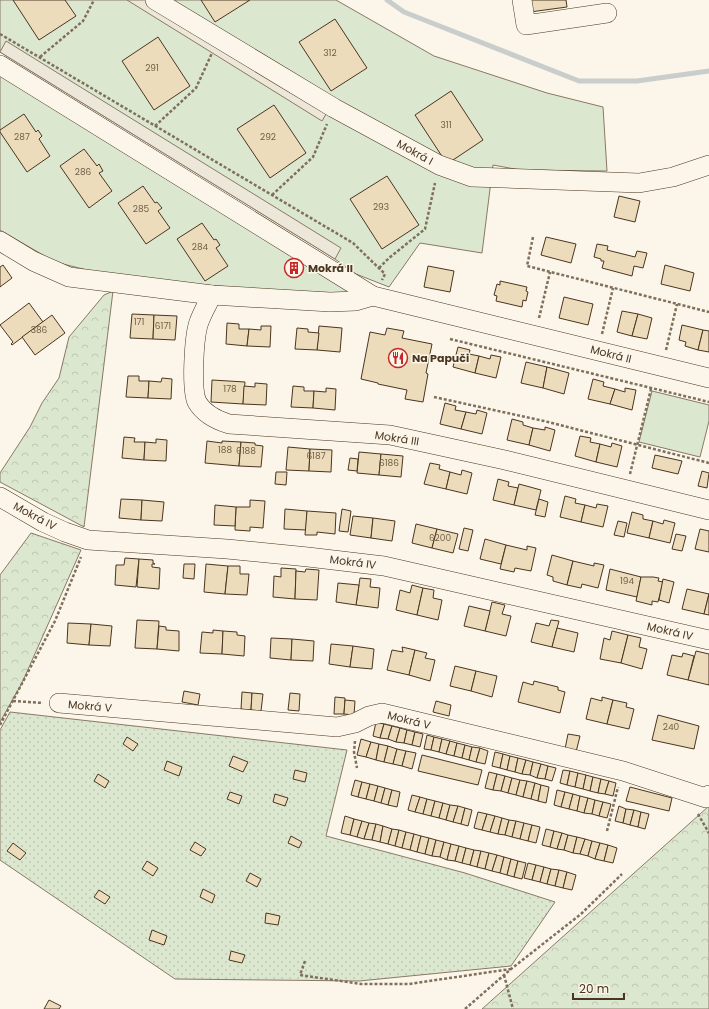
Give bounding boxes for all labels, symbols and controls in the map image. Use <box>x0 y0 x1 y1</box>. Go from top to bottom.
house number: 312 <box>323 47 337 59</box>
house number: 291 <box>145 62 159 74</box>
house number: 311 <box>440 119 452 131</box>
house number: 287 <box>14 131 30 143</box>
house number: 292 <box>260 131 276 143</box>
street label: Mokrá I <box>394 135 436 169</box>
house number: 286 <box>75 166 92 178</box>
house number: 293 <box>373 201 389 213</box>
house number: 285 <box>133 203 150 215</box>
house number: 284 <box>192 241 209 253</box>
building icon: Mokrá II <box>283 257 305 279</box>
place label: Mokrá II <box>308 260 353 276</box>
house number: 171 <box>134 316 144 328</box>
house number: 6171 <box>155 320 171 332</box>
house number: 386 <box>31 324 48 336</box>
street label: Mokrá II <box>589 341 633 367</box>
restaurant icon: Na Papuči <box>387 347 409 369</box>
place label: Na Papuči <box>412 350 469 366</box>
house number: 178 <box>223 383 237 395</box>
street label: Mokrá III <box>374 427 420 449</box>
house number: 188 <box>218 444 232 456</box>
house number: 6188 <box>236 445 256 457</box>
house number: 6187 <box>306 450 326 462</box>
house number: 6186 <box>379 457 399 469</box>
street label: Mokrá IV <box>11 498 60 534</box>
house number: 6200 <box>429 532 451 544</box>
street label: Mokrá IV <box>329 551 378 573</box>
house number: 194 <box>620 575 634 587</box>
street label: Mokrá IV <box>645 618 695 644</box>
street label: Mokrá V <box>67 696 113 716</box>
street label: Mokrá V <box>386 707 433 733</box>
house number: 240 <box>663 721 680 733</box>
scale bar <box>573 975 624 1001</box>
text: 20 m <box>579 980 609 997</box>

